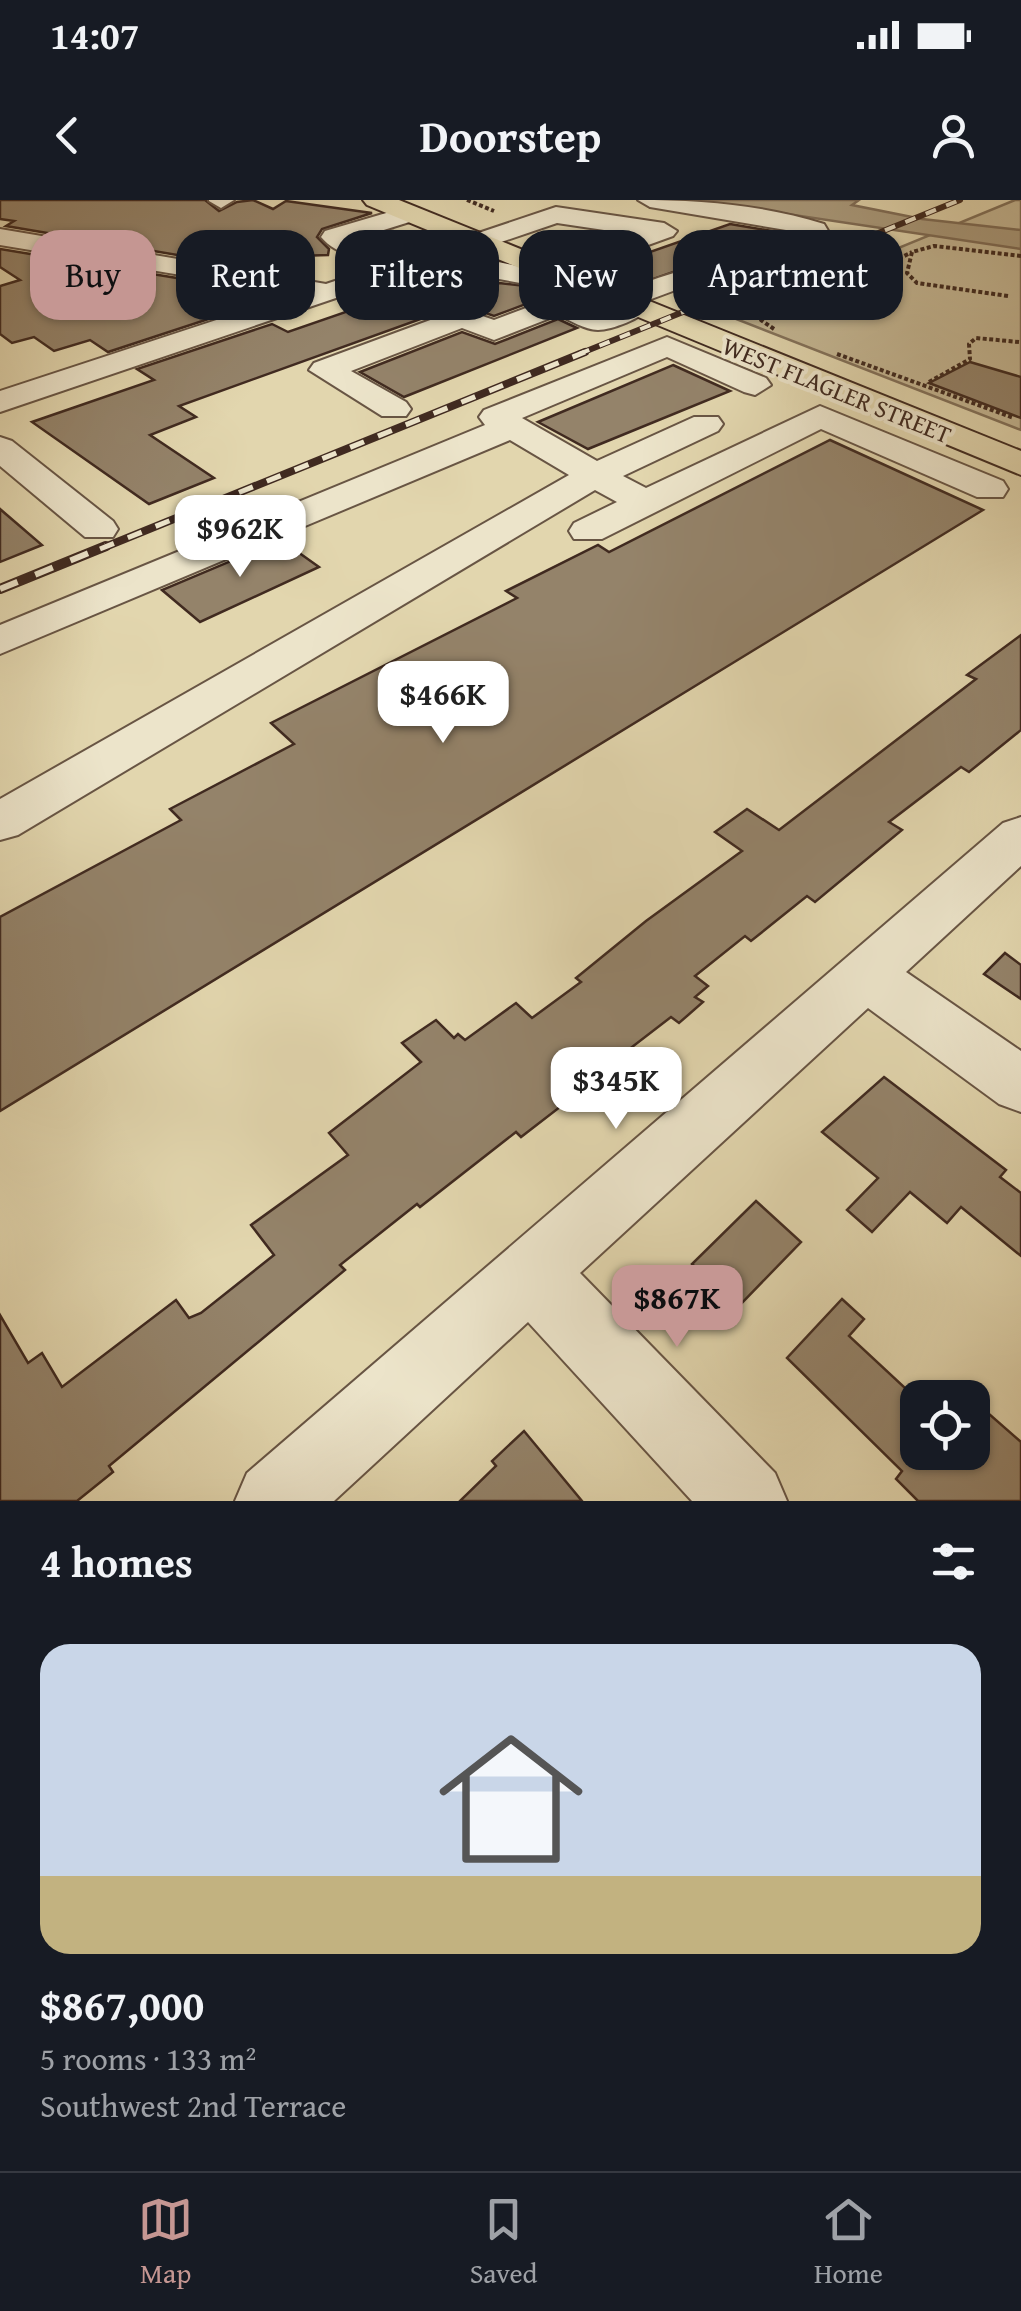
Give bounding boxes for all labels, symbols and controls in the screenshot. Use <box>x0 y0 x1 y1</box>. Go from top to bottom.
text: 14:07 <box>50 7 140 63</box>
text: Doorstep <box>420 103 601 168</box>
icon: back <box>40 108 95 163</box>
icon: person <box>926 108 981 163</box>
chip: Buy <box>30 230 156 320</box>
chip: Rent <box>176 230 315 320</box>
chip: Filters <box>335 230 499 320</box>
chip: New <box>519 230 653 320</box>
chip: Apartment <box>673 230 903 320</box>
street label: WEST FLAGLER STREET <box>717 328 957 452</box>
pin: $962K <box>170 495 310 580</box>
text: $962K <box>197 504 283 551</box>
pin: $466K <box>373 661 513 746</box>
text: $466K <box>400 670 486 717</box>
pin: $345K <box>546 1047 686 1132</box>
text: $345K <box>573 1056 659 1103</box>
pin: $867K <box>607 1265 747 1350</box>
text: $867K <box>634 1274 720 1321</box>
map controls <box>900 1380 990 1470</box>
button: locate <box>900 1380 990 1470</box>
text: 4 homes <box>40 1531 193 1592</box>
icon: filters <box>926 1534 981 1589</box>
icon: home <box>421 1709 601 1889</box>
text: $867,000 <box>40 1974 204 2035</box>
text: 5 rooms · 133 m² <box>40 2035 256 2082</box>
text: Southwest 2nd Terrace <box>40 2082 346 2129</box>
tab: Map <box>138 2192 193 2293</box>
tab: Saved <box>470 2192 537 2293</box>
tab: Home <box>814 2192 883 2293</box>

